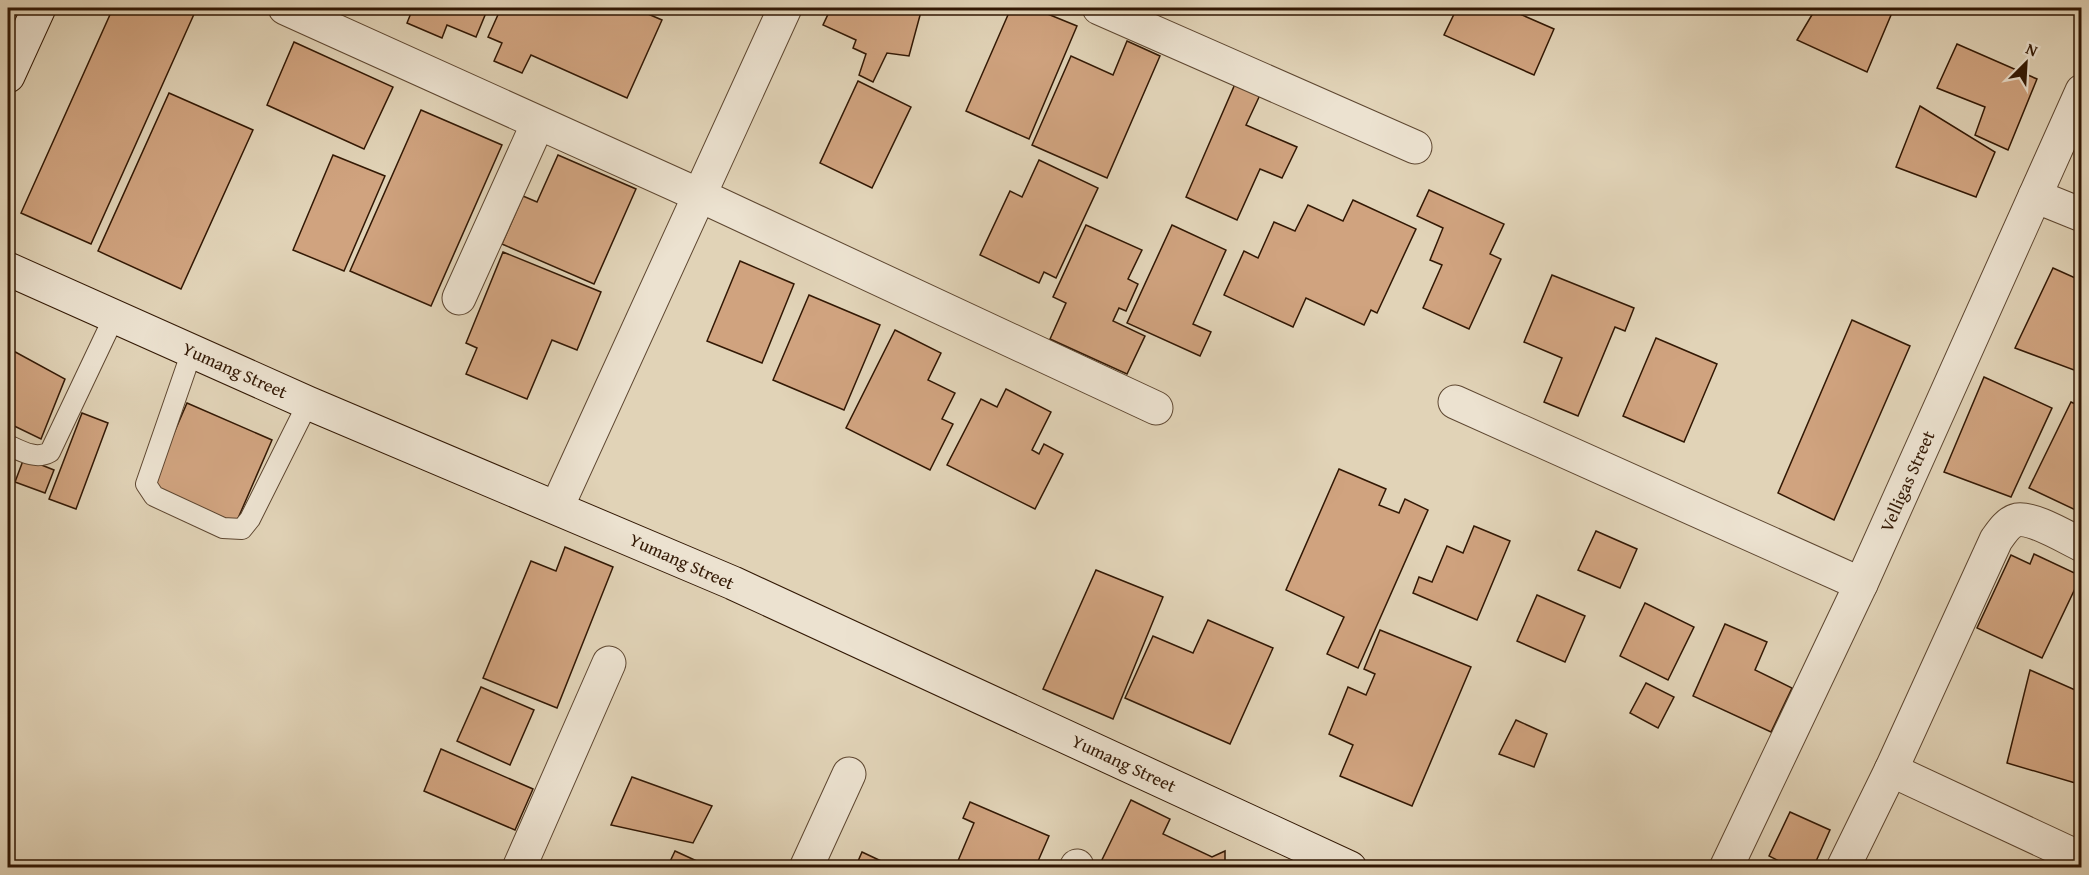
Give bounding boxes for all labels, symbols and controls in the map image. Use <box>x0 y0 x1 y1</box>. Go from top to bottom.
north arrow <box>1996 33 2056 93</box>
text: N <box>2022 36 2042 63</box>
street label: Yumang Street <box>178 335 292 405</box>
street label: Velligas Street <box>1873 425 1942 536</box>
street label: Yumang Street <box>625 526 739 596</box>
street label: Yumang Street <box>1067 727 1181 799</box>

